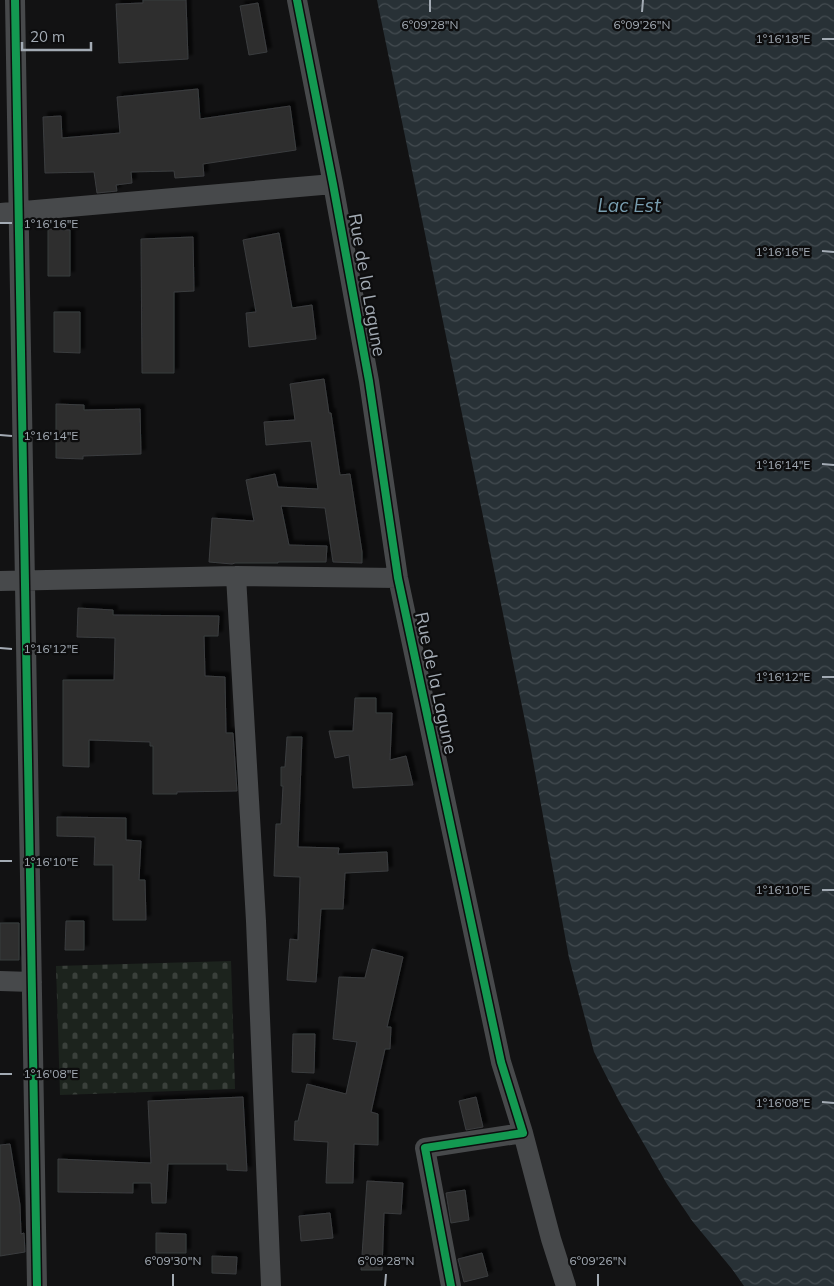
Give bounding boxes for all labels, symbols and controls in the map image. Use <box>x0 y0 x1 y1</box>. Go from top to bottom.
text: 6°09'28"N <box>402 17 458 32</box>
text: 6°09'26"N <box>614 17 670 32</box>
scale bar <box>22 20 91 52</box>
text: 20 m <box>30 27 65 46</box>
text: 1°16'18"E <box>756 31 810 46</box>
water label: Lac Est <box>597 193 662 217</box>
street label: Rue de la Lagune <box>344 212 391 358</box>
text: 1°16'16"E <box>24 216 78 231</box>
text: 1°16'16"E <box>756 244 810 259</box>
text: 1°16'14"E <box>24 428 78 443</box>
text: 1°16'14"E <box>756 457 810 472</box>
street label: Rue de la Lagune <box>410 610 463 756</box>
text: 1°16'12"E <box>24 641 78 656</box>
text: 1°16'12"E <box>756 669 810 684</box>
text: 1°16'10"E <box>24 854 78 869</box>
text: 1°16'10"E <box>756 882 810 897</box>
text: 1°16'08"E <box>24 1066 78 1081</box>
text: 1°16'08"E <box>756 1095 810 1110</box>
text: 6°09'30"N <box>145 1253 201 1268</box>
text: 6°09'28"N <box>358 1253 414 1268</box>
text: 6°09'26"N <box>570 1253 626 1268</box>

